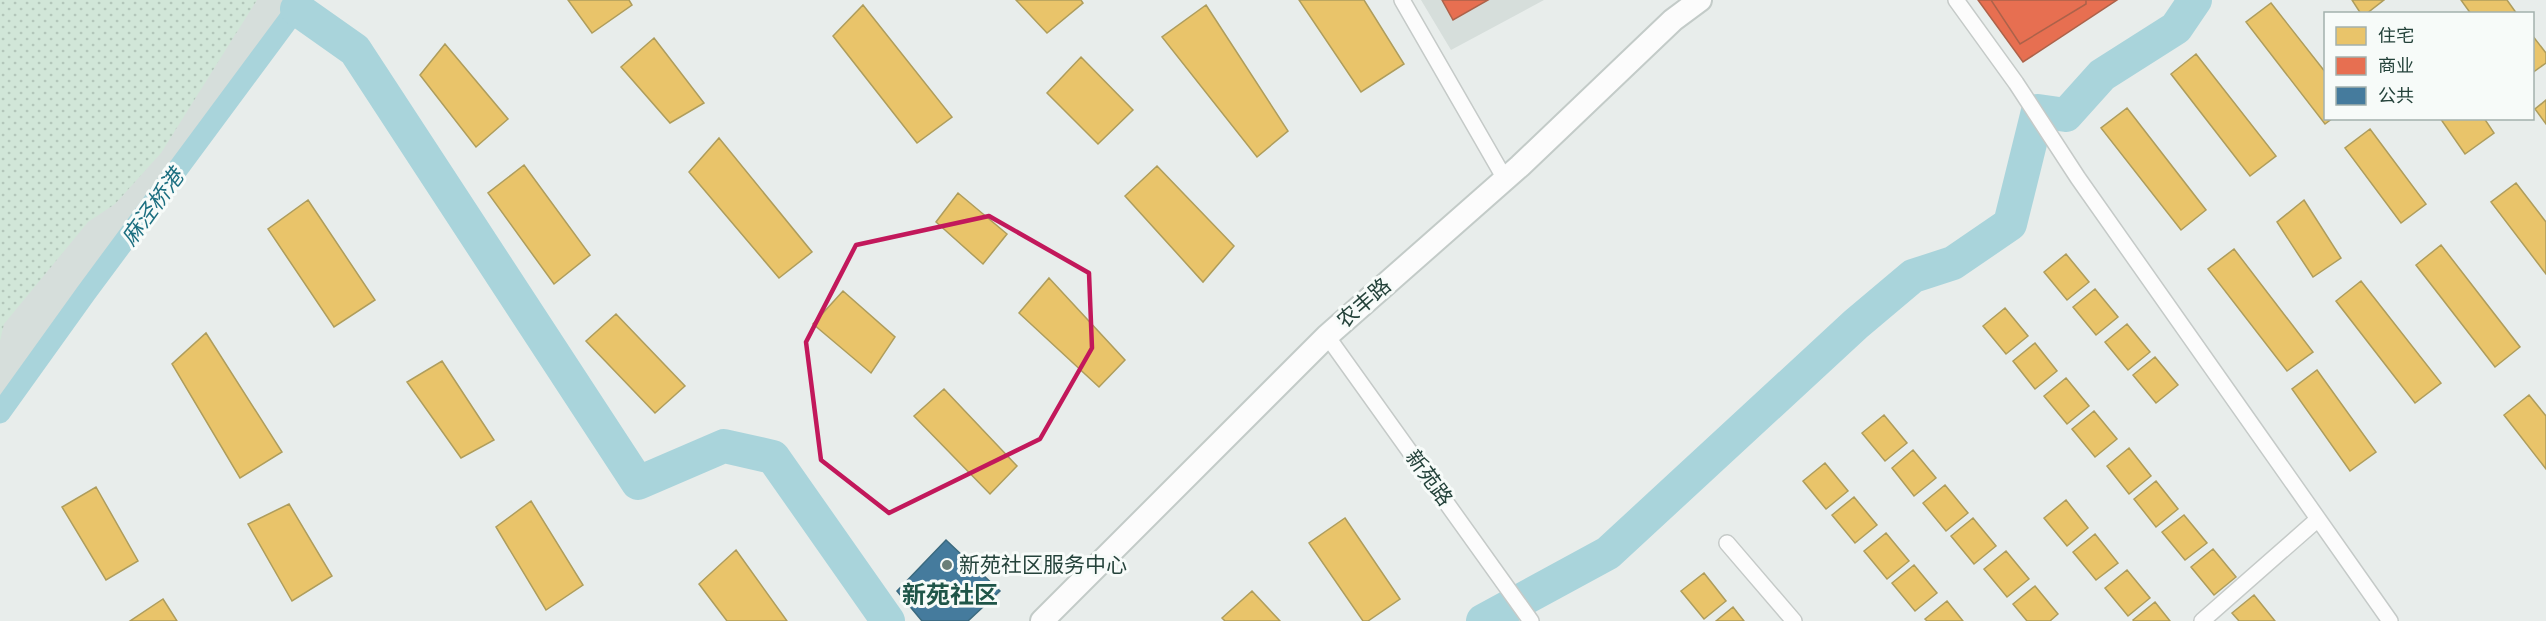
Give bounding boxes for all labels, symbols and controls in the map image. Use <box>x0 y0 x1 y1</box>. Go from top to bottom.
legend <box>2324 12 2534 120</box>
text: 住宅 <box>2378 24 2414 47</box>
text: 商业 <box>2378 54 2414 77</box>
text: 公共 <box>2378 84 2414 107</box>
water label: 麻泾桥港 <box>115 161 191 251</box>
street label: 农丰路 <box>1331 272 1396 333</box>
street label: 新苑路 <box>1400 444 1459 511</box>
place label: 新苑社区服务中心 <box>959 551 1127 578</box>
marker: 新苑社区服务中心 <box>940 558 954 572</box>
district label: 新苑社区 <box>902 579 998 610</box>

